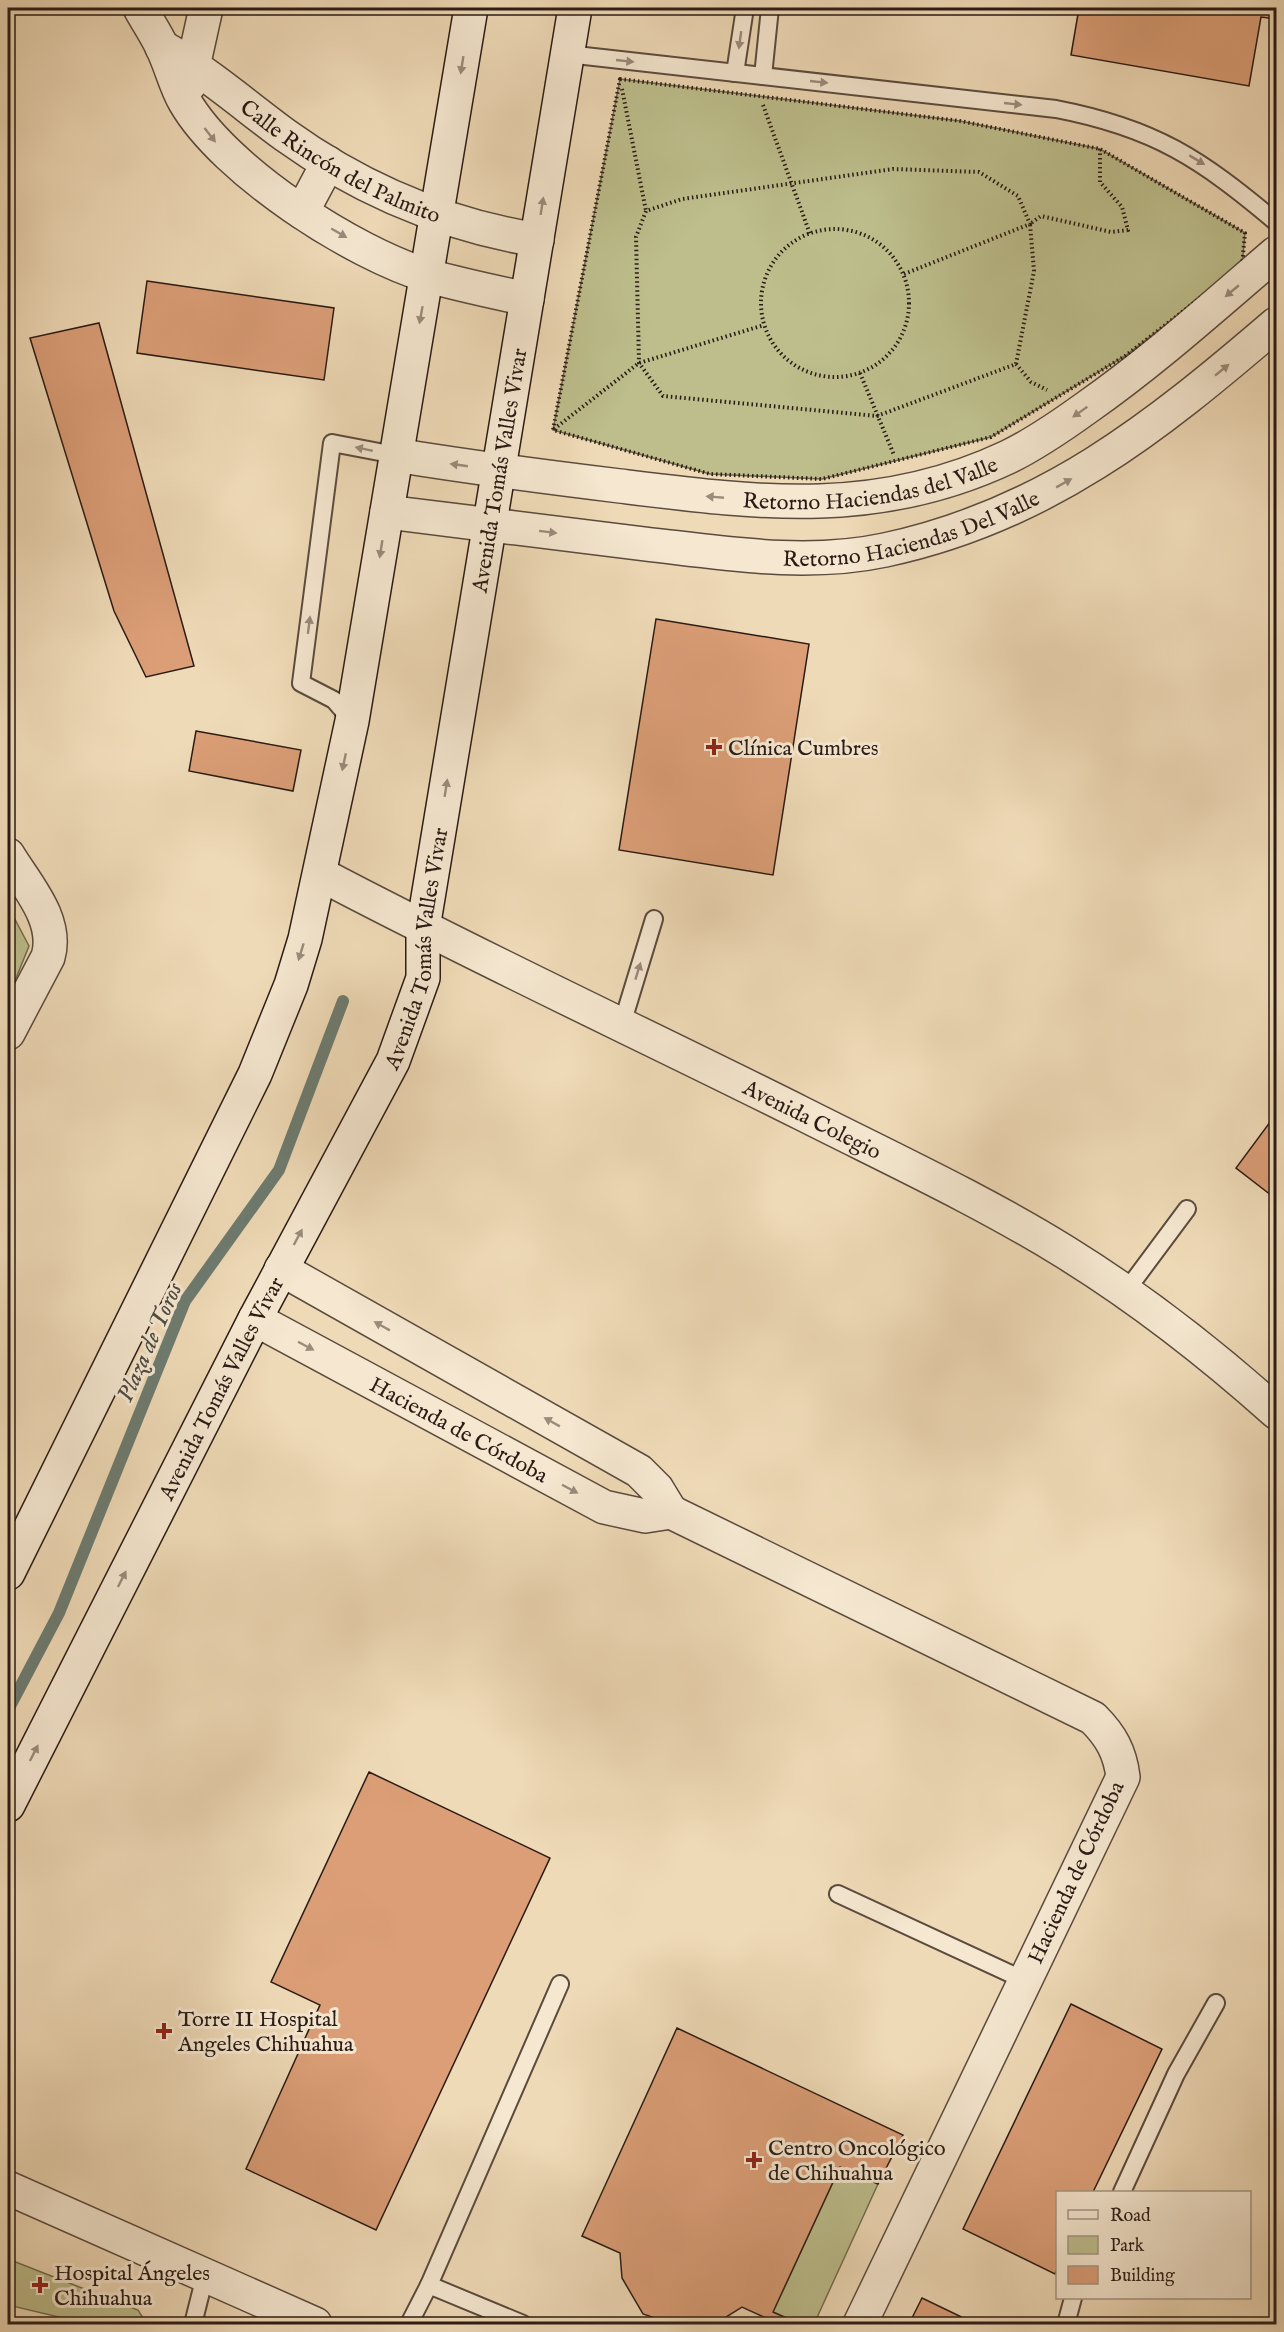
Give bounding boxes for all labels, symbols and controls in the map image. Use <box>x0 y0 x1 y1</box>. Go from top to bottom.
one-way arrow <box>735 31 744 50</box>
one-way arrow <box>457 56 466 75</box>
one-way arrow <box>616 56 635 66</box>
one-way arrow <box>810 78 829 87</box>
street label: Calle Rincón del Palmito <box>234 94 444 231</box>
one-way arrow <box>1004 99 1023 109</box>
one-way arrow <box>204 127 216 143</box>
one-way arrow <box>1189 155 1205 166</box>
one-way arrow <box>538 196 547 215</box>
one-way arrow <box>331 228 347 239</box>
one-way arrow <box>1225 284 1240 297</box>
one-way arrow <box>416 306 425 325</box>
street label: Avenida Tomás Valles Vivar <box>466 346 535 596</box>
one-way arrow <box>1214 363 1230 376</box>
one-way arrow <box>1072 406 1087 418</box>
one-way arrow <box>354 444 373 453</box>
street label: Retorno Haciendas del Valle <box>742 451 1003 517</box>
one-way arrow <box>450 460 469 469</box>
one-way arrow <box>1056 478 1073 488</box>
street label: Retorno Haciendas Del Valle <box>782 485 1045 574</box>
one-way arrow <box>706 492 725 501</box>
one-way arrow <box>538 527 557 536</box>
one-way arrow <box>376 539 385 558</box>
one-way arrow <box>304 616 313 635</box>
place label: Clínica Cumbres <box>728 735 879 763</box>
marker: Clínica Cumbres <box>705 738 723 756</box>
one-way arrow <box>339 752 348 771</box>
one-way arrow <box>442 778 451 797</box>
street label: Avenida Tomás Valles Vivar <box>378 826 455 1076</box>
one-way arrow <box>296 943 305 961</box>
one-way arrow <box>634 962 643 980</box>
street label: Avenida Colegio <box>737 1074 886 1167</box>
one-way arrow <box>293 1229 303 1246</box>
street label: Avenida Tomás Valles Vivar <box>153 1272 291 1506</box>
water label: Plaza de Toros <box>110 1277 191 1407</box>
one-way arrow <box>374 1321 391 1331</box>
one-way arrow <box>298 1341 315 1351</box>
street label: Hacienda de Córdoba <box>364 1371 553 1490</box>
one-way arrow <box>544 1417 561 1427</box>
one-way arrow <box>562 1484 579 1493</box>
one-way arrow <box>118 1570 127 1587</box>
one-way arrow <box>29 1744 39 1761</box>
street label: Hacienda de Córdoba <box>1022 1777 1132 1969</box>
place label: Torre II Hospital Angeles Chihuahua <box>177 2006 354 2059</box>
marker: Torre II Hospital Angeles Chihuahua <box>155 2022 173 2040</box>
place label: Centro Oncológico de Chihuahua <box>768 2135 946 2188</box>
marker: Centro Oncológico de Chihuahua <box>745 2151 763 2169</box>
legend <box>1056 2191 1251 2299</box>
text: Road <box>1110 2205 1151 2228</box>
text: Park <box>1110 2235 1145 2258</box>
place label: Hospital Ángeles Chihuahua <box>54 2260 210 2313</box>
text: Building <box>1110 2265 1175 2288</box>
marker: Hospital Ángeles Chihuahua <box>31 2276 49 2294</box>

